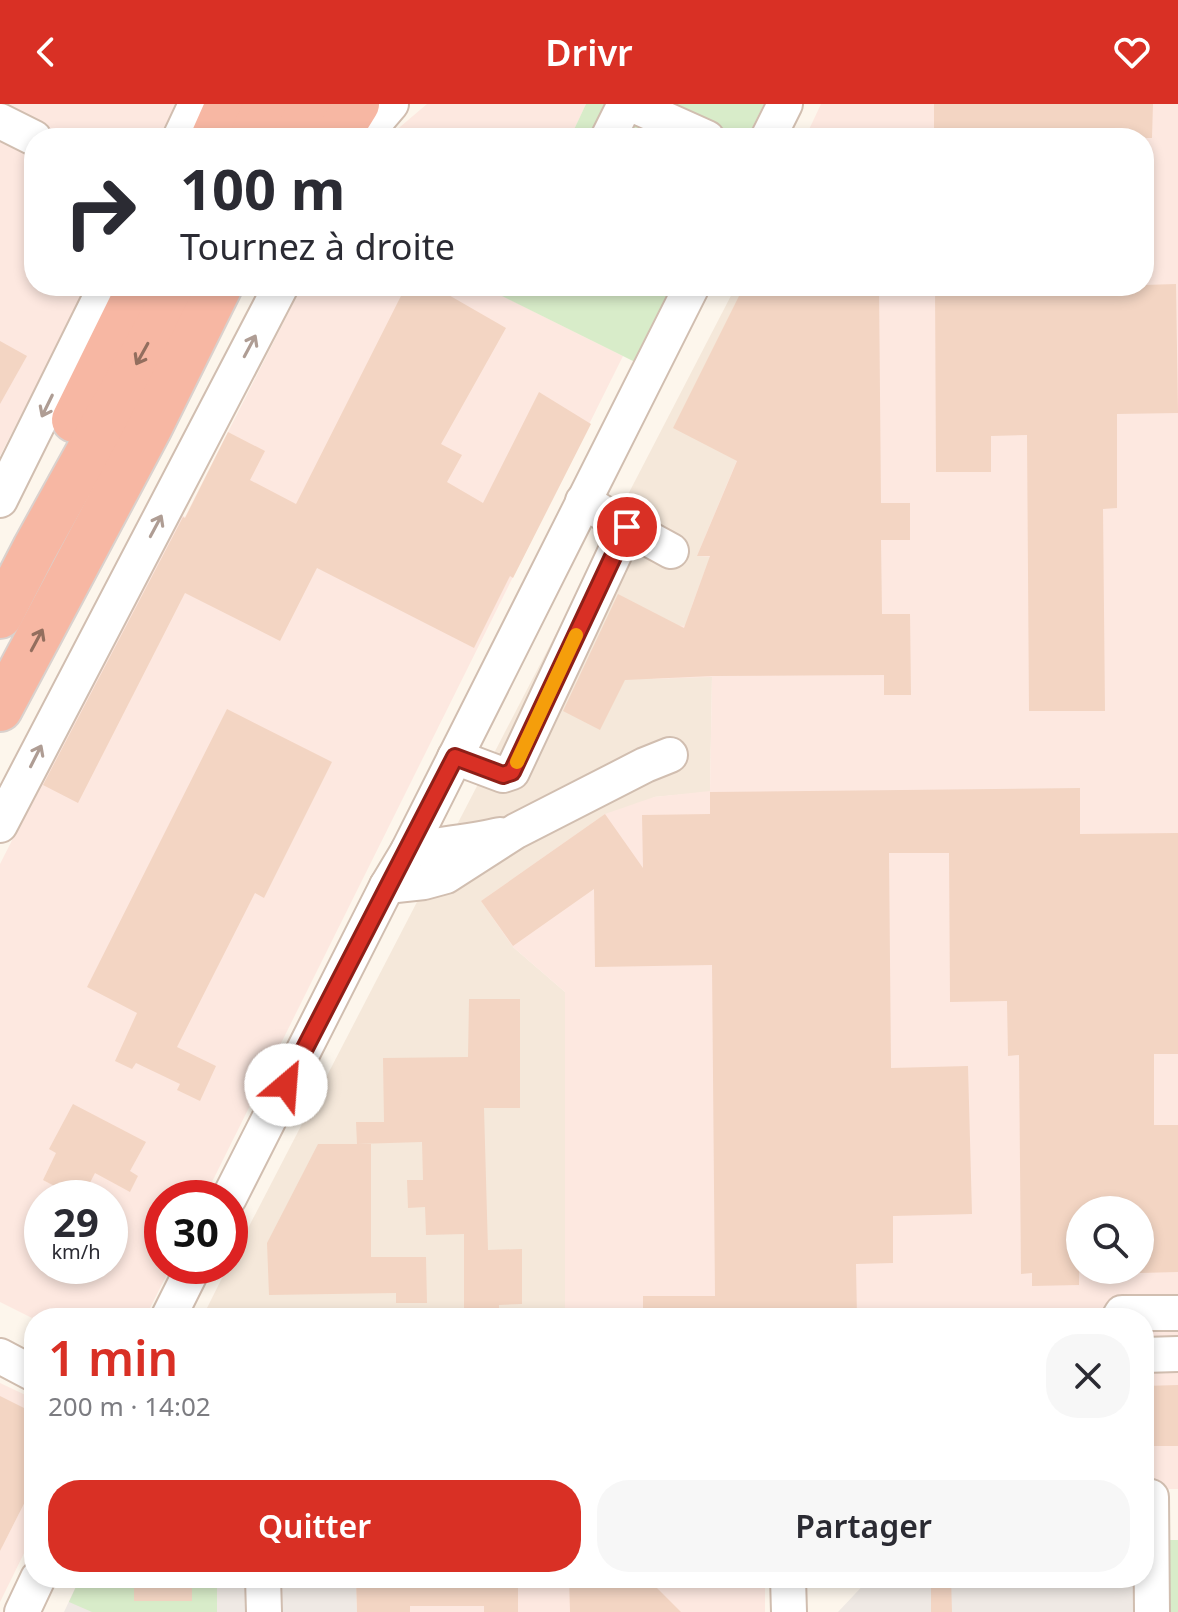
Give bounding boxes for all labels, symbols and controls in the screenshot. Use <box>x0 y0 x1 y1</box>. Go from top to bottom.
text: Drivr <box>545 28 633 77</box>
icon: back <box>24 30 68 74</box>
icon: heart <box>1110 30 1154 74</box>
text: 100 m <box>180 150 345 226</box>
icon: right <box>48 160 152 264</box>
text: Tournez à droite <box>180 222 455 271</box>
one-way arrow <box>242 335 258 359</box>
one-way arrow <box>134 342 149 366</box>
one-way arrow <box>38 394 53 417</box>
pin <box>593 493 661 561</box>
icon: arrive <box>605 505 649 549</box>
one-way arrow <box>149 514 165 538</box>
one-way arrow <box>29 629 45 652</box>
one-way arrow <box>29 745 44 769</box>
position arrow <box>244 1043 328 1127</box>
speed limit sign: 30 <box>144 1180 248 1284</box>
text: 29 <box>53 1194 99 1249</box>
map controls <box>1066 1196 1154 1284</box>
button: search <box>1066 1196 1154 1284</box>
text: km/h <box>51 1238 101 1265</box>
text: 1 min <box>48 1325 178 1390</box>
button: close <box>1046 1334 1130 1418</box>
text: 200 m · 14:02 <box>48 1388 211 1424</box>
button: Quitter <box>48 1480 581 1572</box>
button: Partager <box>597 1480 1130 1572</box>

